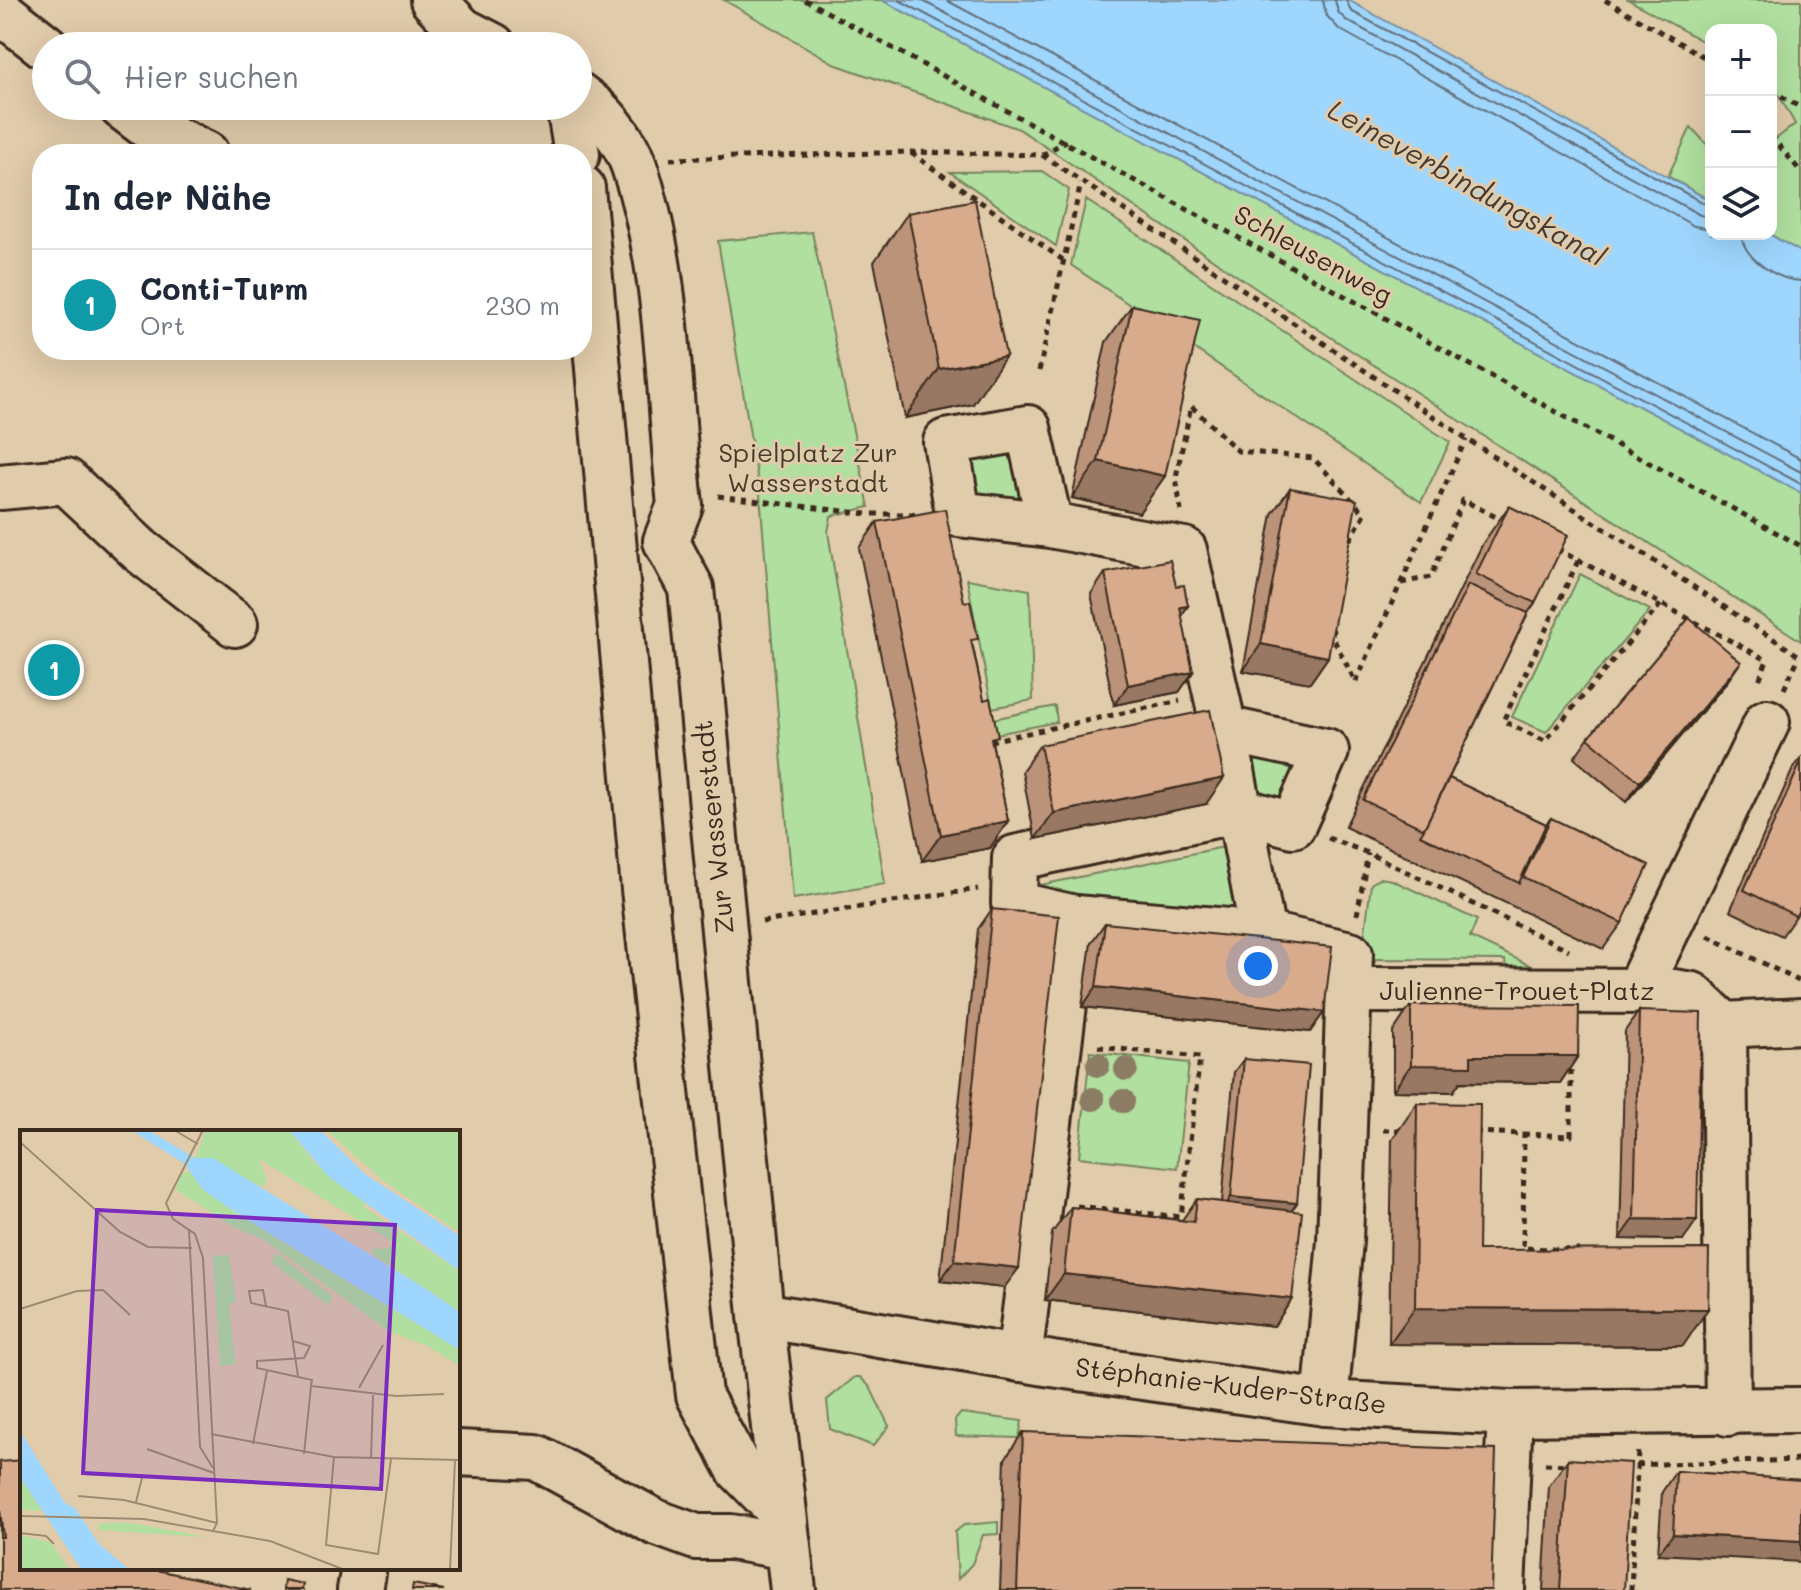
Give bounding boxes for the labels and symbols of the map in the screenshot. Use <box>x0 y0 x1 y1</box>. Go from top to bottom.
water label: Leineverbindungskanal <box>1322 91 1613 274</box>
street label: Schleusenweg <box>1228 197 1399 312</box>
park label: Spielplatz Zur Wasserstadt <box>718 435 898 499</box>
pin: 1 <box>28 640 80 700</box>
street label: Zur Wasserstadt <box>685 719 741 936</box>
your location <box>1238 946 1278 986</box>
street label: Julienne-Trouet-Platz <box>1379 973 1655 1007</box>
inset map <box>20 1130 460 1570</box>
street label: Stéphanie-Kuder-Straße <box>1074 1349 1389 1421</box>

